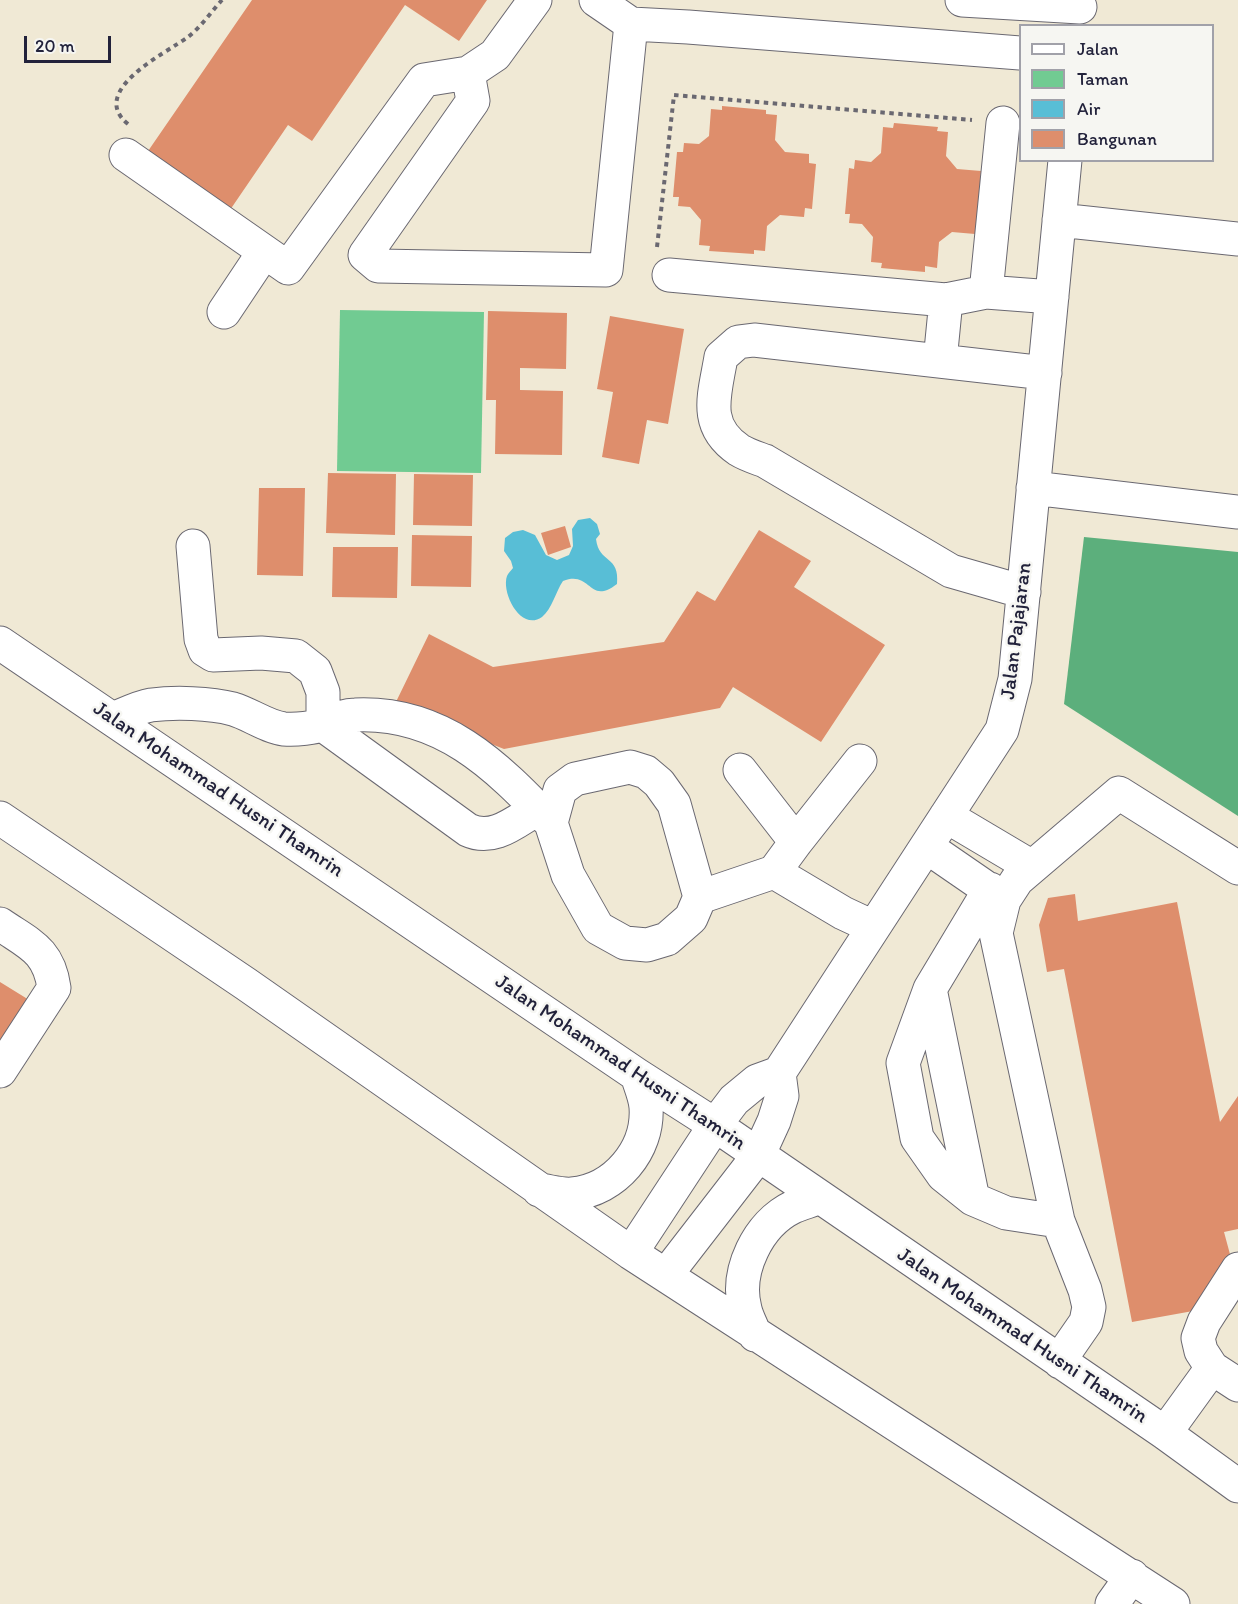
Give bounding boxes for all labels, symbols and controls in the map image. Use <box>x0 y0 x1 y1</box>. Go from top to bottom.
scale bar <box>27 24 114 62</box>
legend <box>1019 24 1214 162</box>
text: 20 m <box>35 35 75 57</box>
text: Jalan <box>1077 38 1118 60</box>
text: Taman <box>1077 68 1128 90</box>
text: Air <box>1077 98 1100 120</box>
text: Bangunan <box>1077 128 1157 150</box>
street label: Jalan Pajajaran <box>996 561 1038 701</box>
street label: Jalan Mohammad Husni Thamrin <box>88 697 348 883</box>
street label: Jalan Mohammad Husni Thamrin <box>490 970 750 1156</box>
street label: Jalan Mohammad Husni Thamrin <box>892 1243 1152 1429</box>

